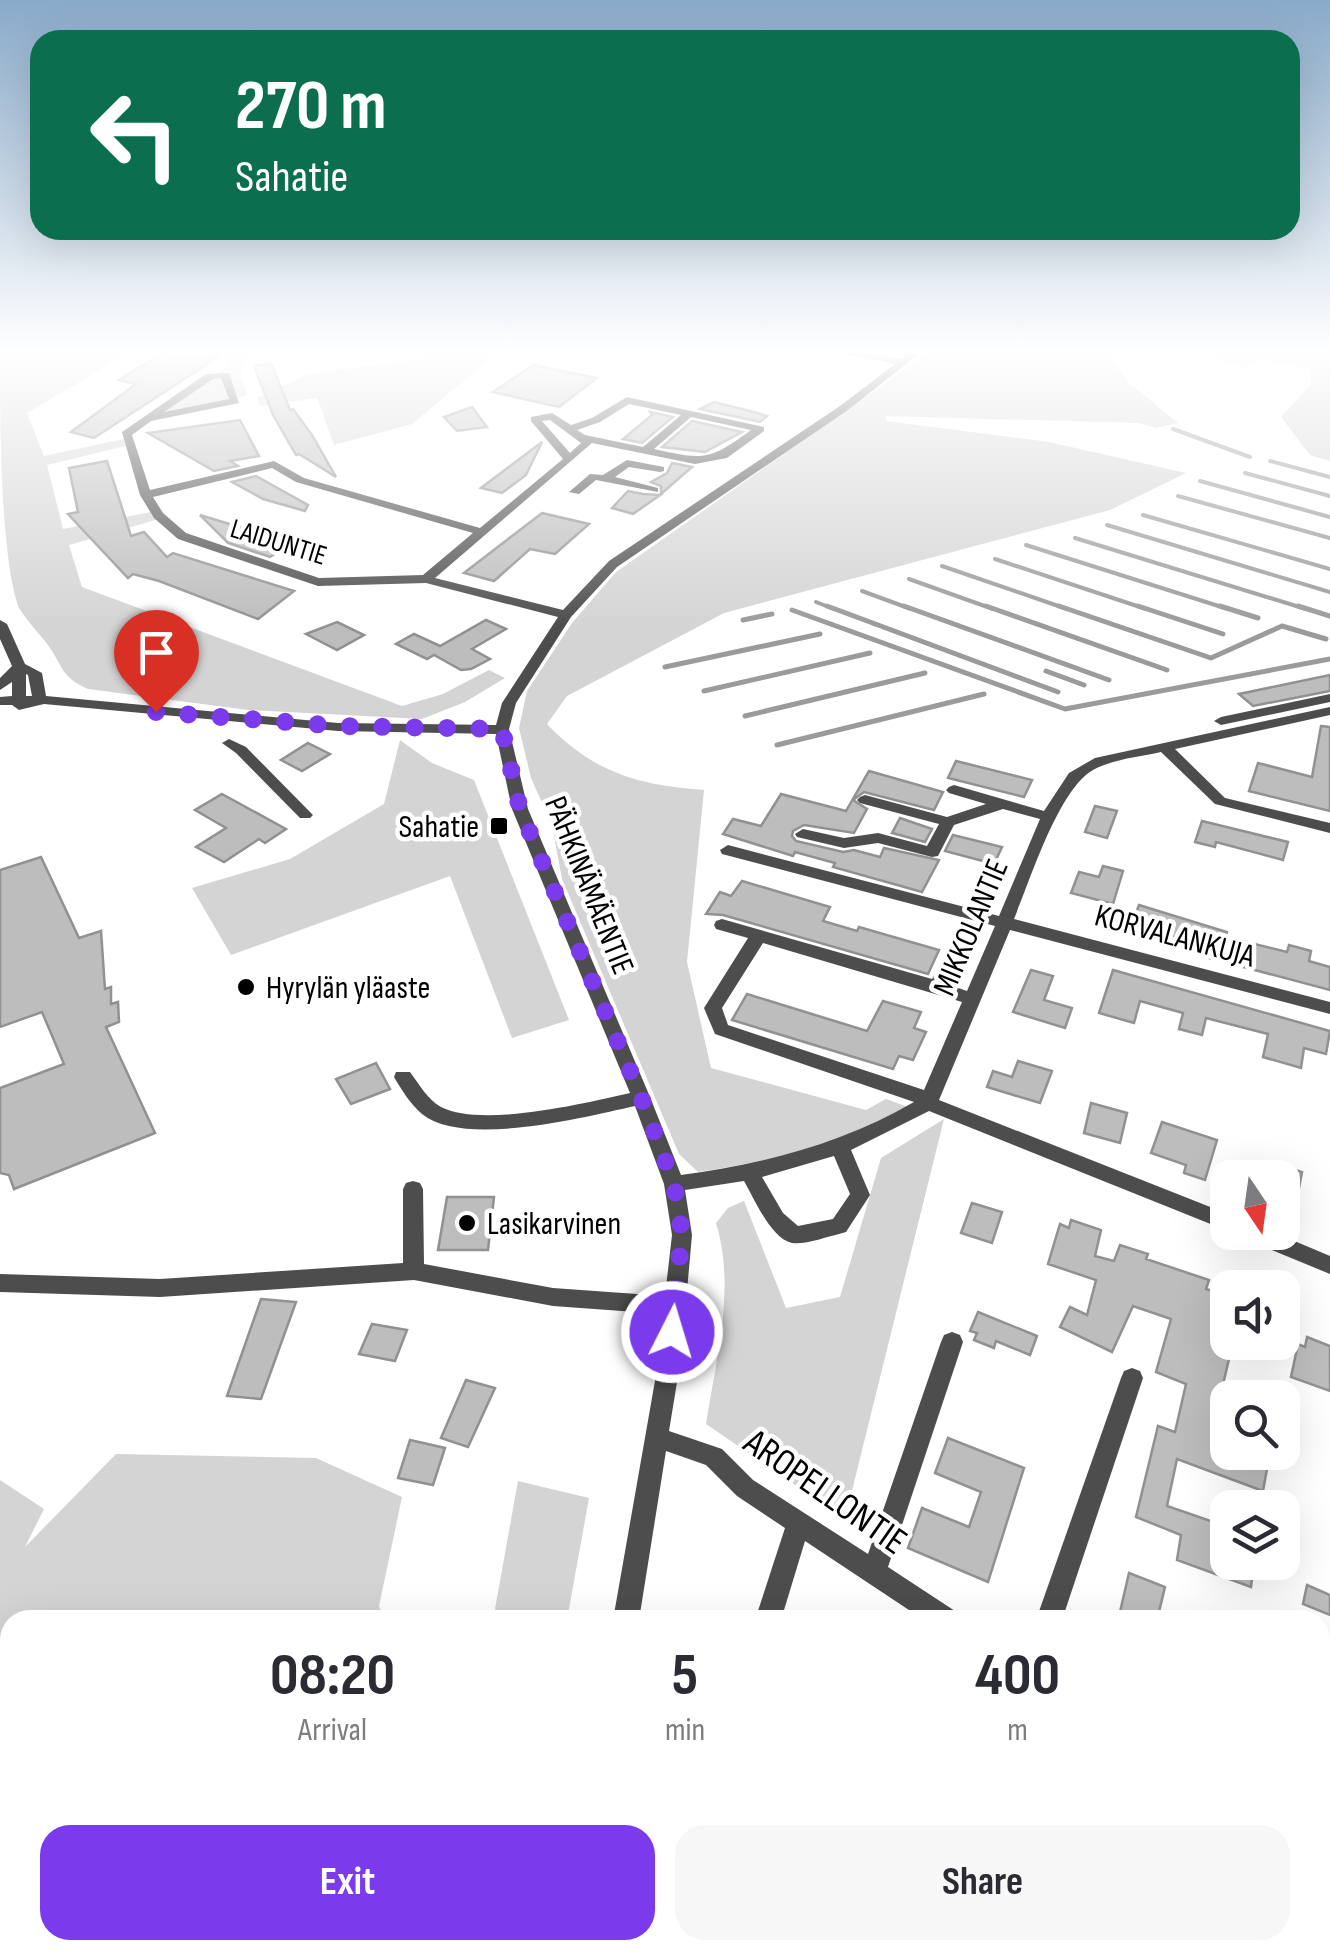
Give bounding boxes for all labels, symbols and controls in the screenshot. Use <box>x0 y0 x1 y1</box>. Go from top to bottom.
text: 270 m <box>235 65 387 149</box>
icon: left <box>70 70 200 200</box>
text: Sahatie <box>235 150 348 205</box>
street label: LAIDUNTIE <box>227 512 331 573</box>
pin <box>114 610 199 713</box>
icon: arrive <box>129 625 184 680</box>
street label: PÄHKINÄMÄENTIE <box>535 791 642 980</box>
place label: Sahatie <box>398 808 479 847</box>
marker: Sahatie <box>488 815 510 837</box>
street label: MIKKOLANTIE <box>925 853 1018 1002</box>
street label: KORVALANKUJA <box>1090 896 1259 977</box>
place label: Hyrylän yläaste <box>266 969 430 1008</box>
marker: Hyrylän yläaste <box>235 976 257 998</box>
north arrow <box>1210 1160 1300 1250</box>
map controls <box>1210 1160 1300 1580</box>
place label: Lasikarvinen <box>487 1205 621 1244</box>
marker: Lasikarvinen <box>456 1212 478 1234</box>
button: sound <box>1210 1270 1300 1360</box>
position arrow <box>620 1280 724 1384</box>
button: search <box>1210 1380 1300 1470</box>
street label: AROPELLONTIE <box>734 1419 915 1565</box>
button: layers <box>1210 1490 1300 1580</box>
text: 08:20 <box>270 1640 395 1712</box>
text: 5 <box>672 1640 698 1712</box>
text: 400 <box>975 1640 1060 1712</box>
text: Arrival <box>298 1711 367 1750</box>
text: min <box>665 1711 705 1750</box>
text: m <box>1007 1711 1028 1750</box>
button: Exit <box>40 1825 655 1940</box>
button: Share <box>675 1825 1290 1940</box>

